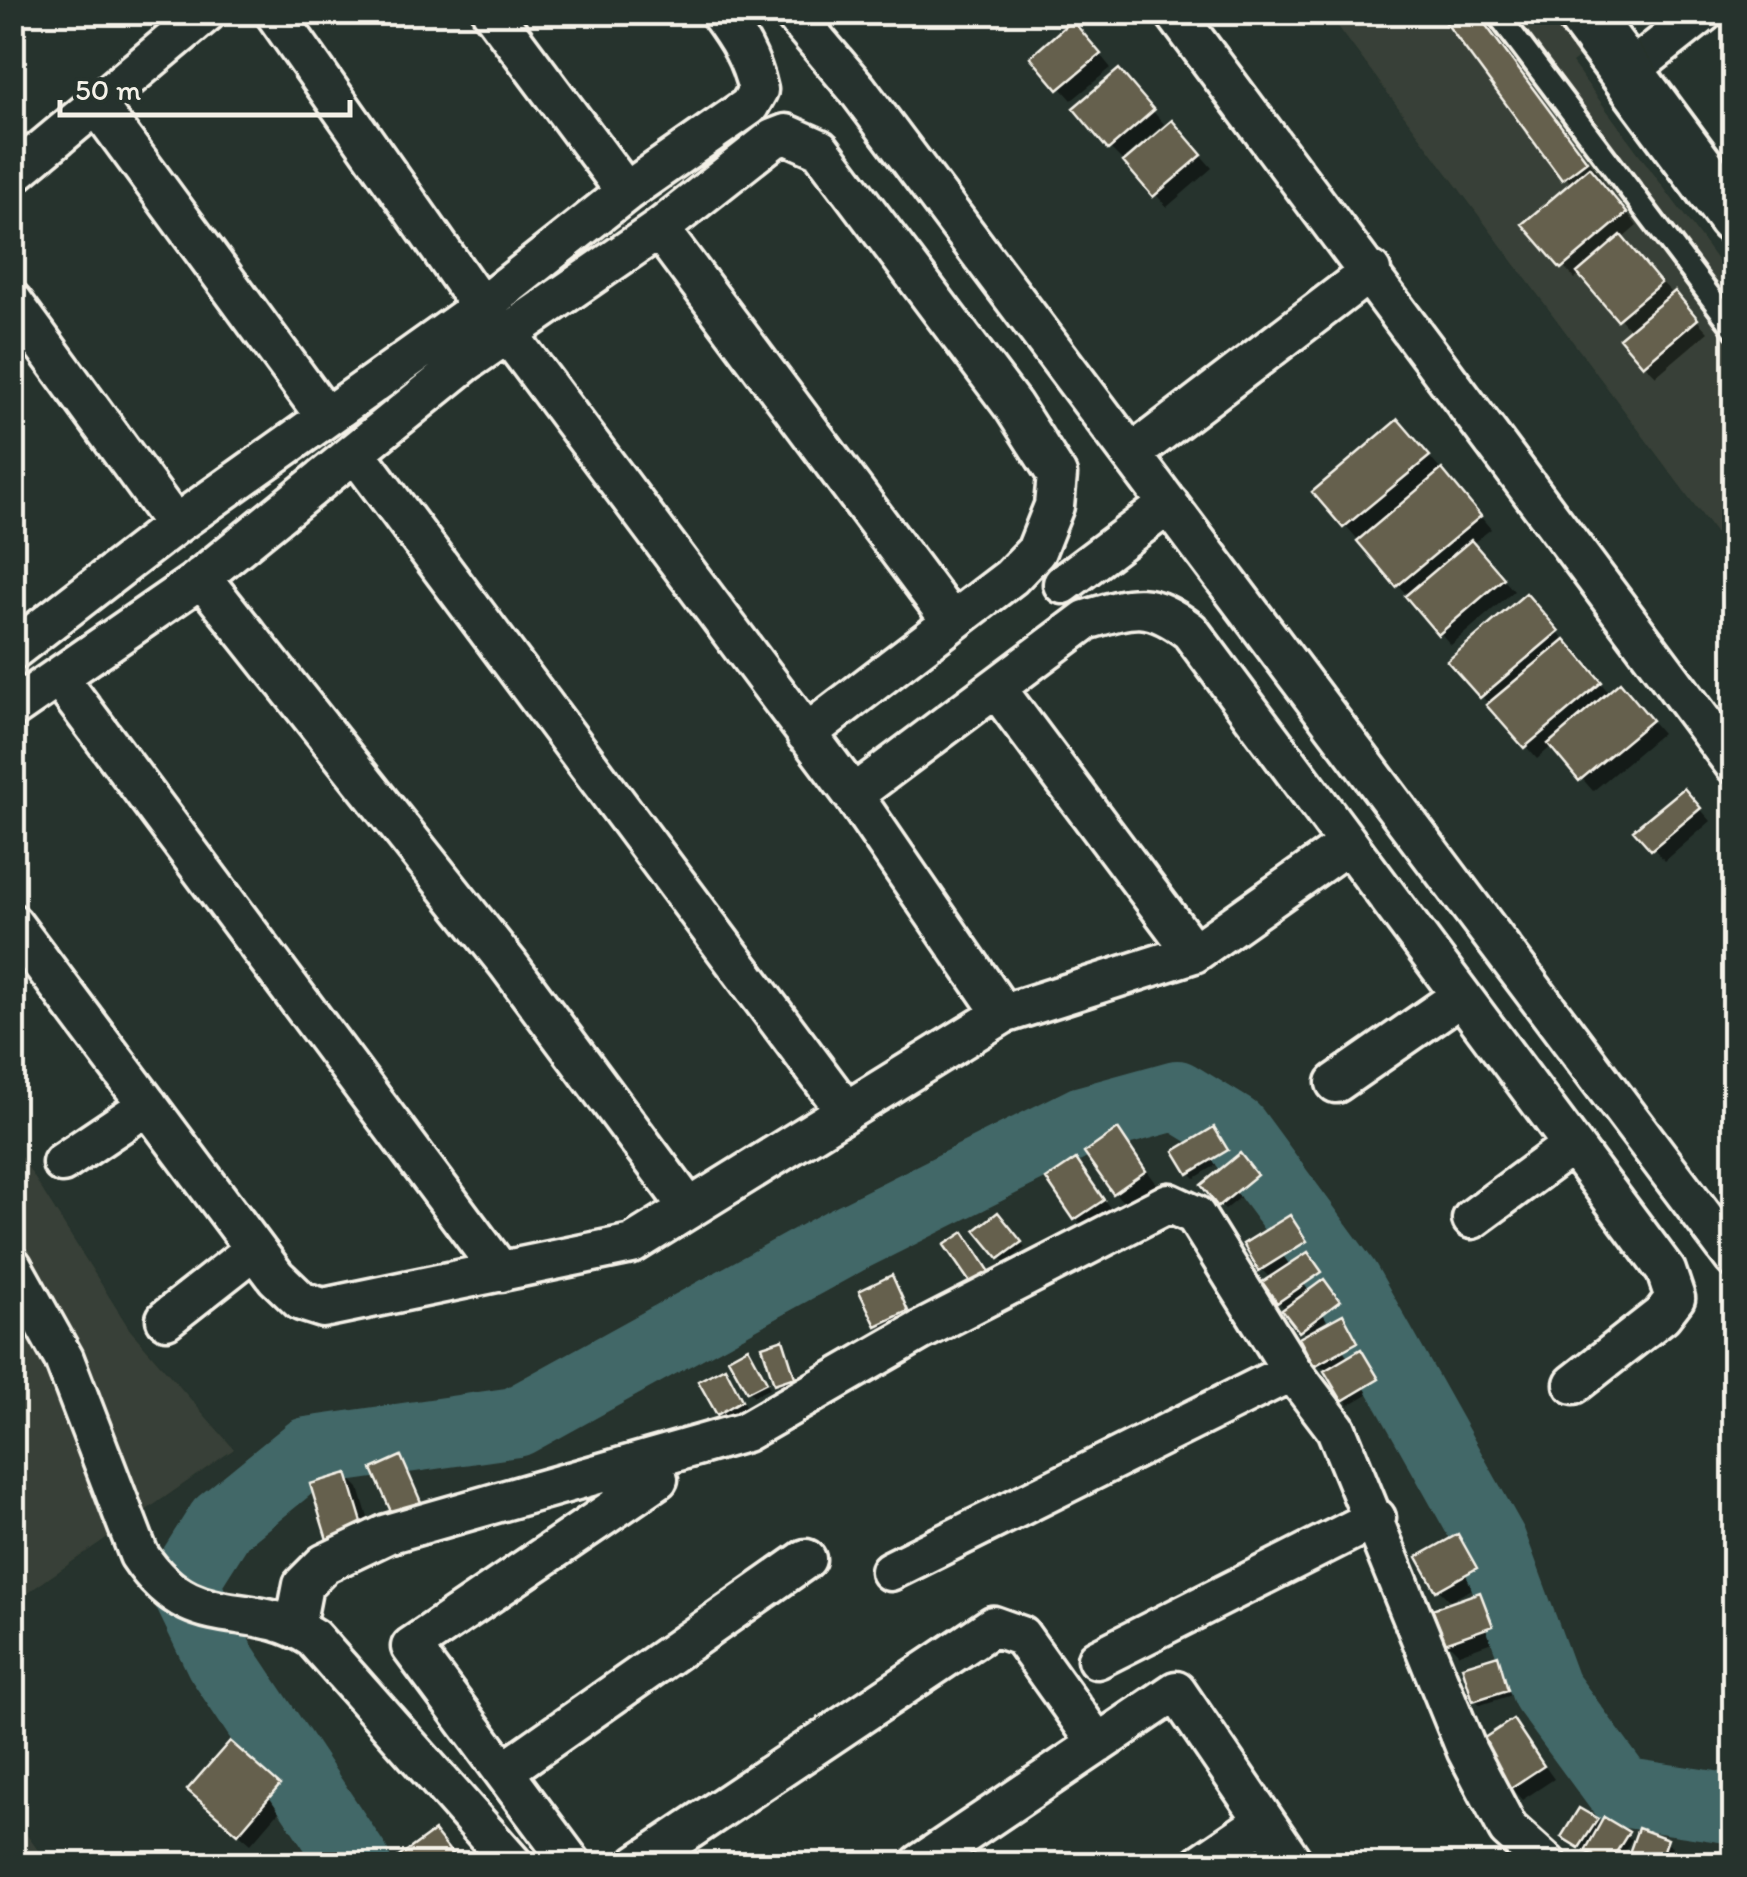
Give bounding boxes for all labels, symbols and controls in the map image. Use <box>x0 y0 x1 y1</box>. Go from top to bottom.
scale bar <box>60 55 350 117</box>
text: 50 m <box>75 71 141 108</box>

